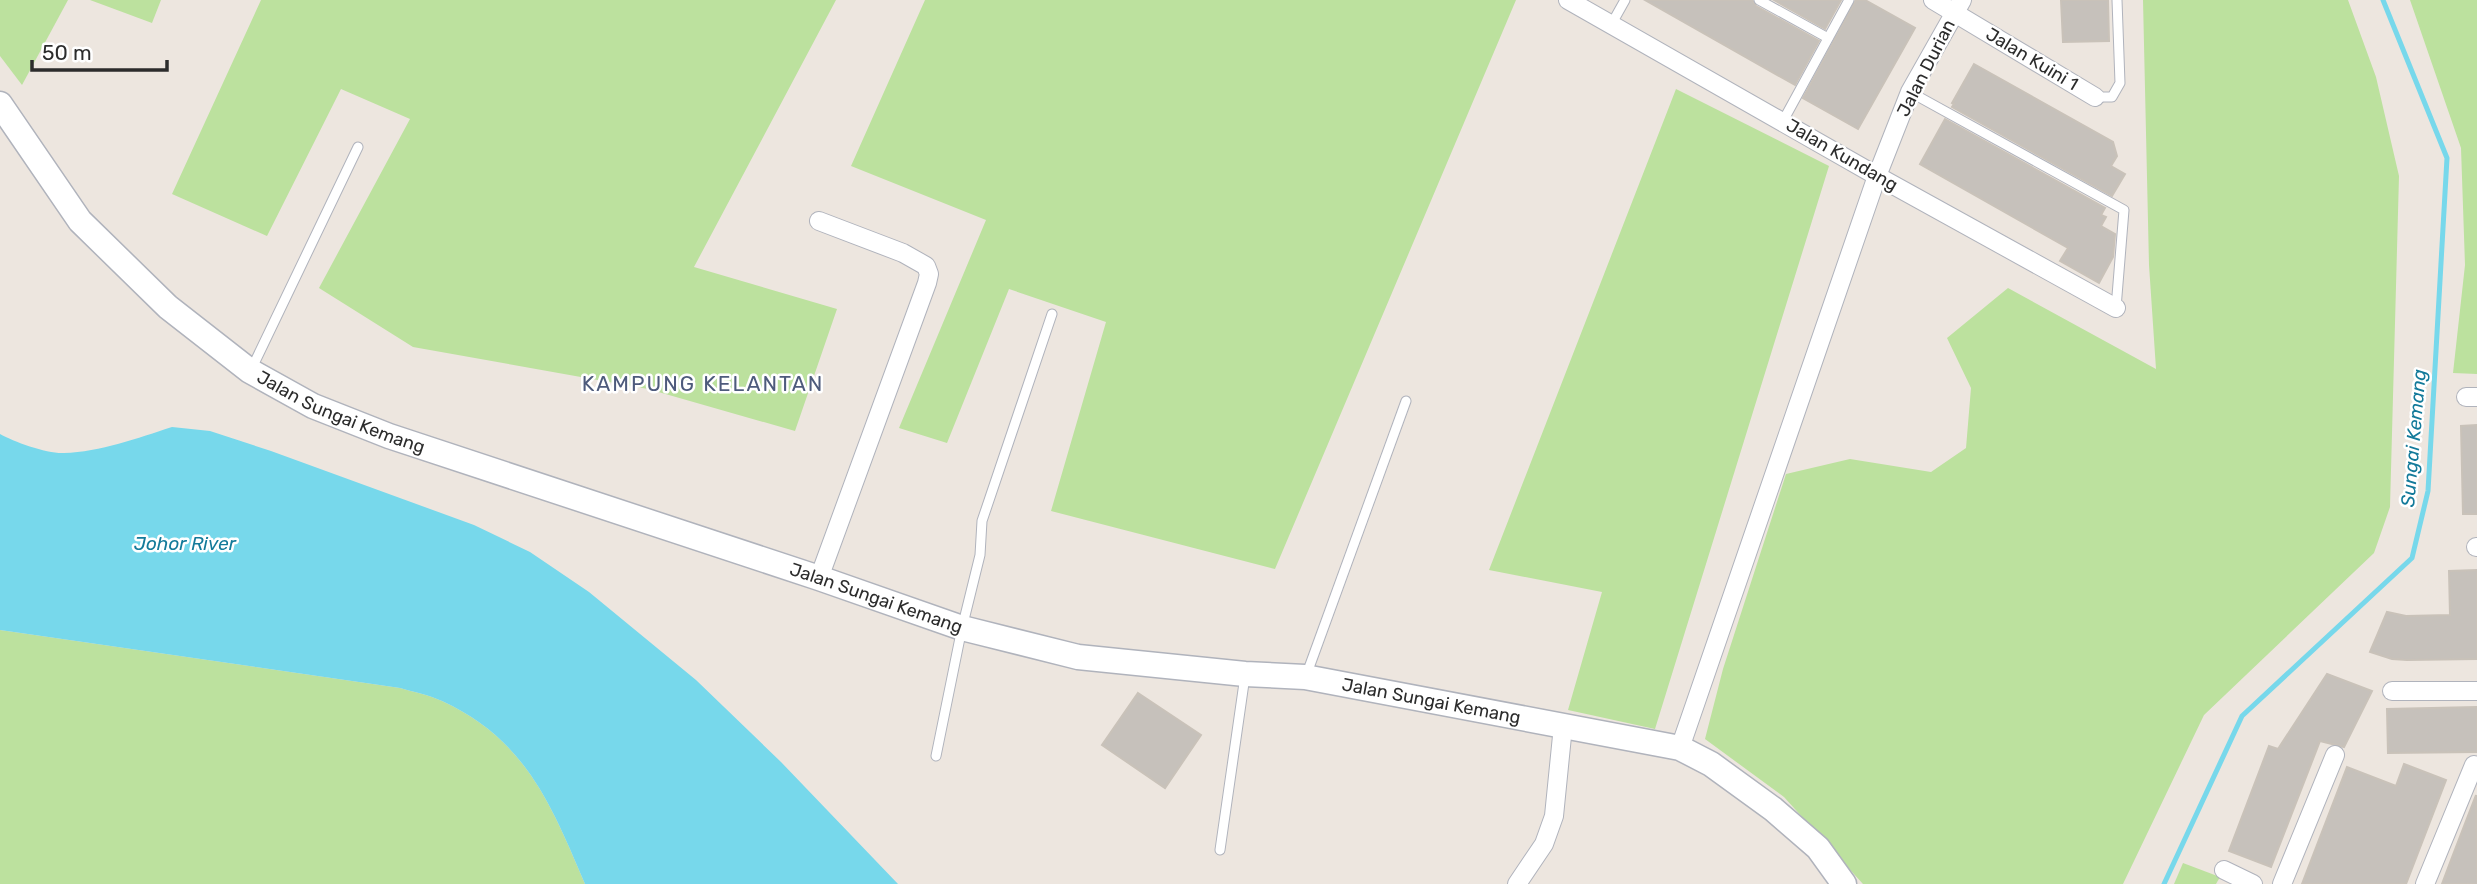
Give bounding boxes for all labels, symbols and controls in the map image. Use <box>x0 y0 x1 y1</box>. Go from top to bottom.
street label: Jalan Durian <box>1892 16 1960 120</box>
street label: Jalan Kuini 1 <box>1982 23 2082 95</box>
scale bar <box>32 28 166 72</box>
text: 50 m <box>42 40 92 65</box>
street label: Jalan Kundang <box>1782 114 1902 196</box>
street label: Jalan Sungai Kemang <box>253 366 428 458</box>
water label: Sungai Kemang <box>2396 368 2431 508</box>
district label: KAMPUNG KELANTAN <box>582 371 824 396</box>
water label: Johor River <box>134 532 237 555</box>
street label: Jalan Sungai Kemang <box>787 558 965 638</box>
street label: Jalan Sungai Kemang <box>1340 673 1523 729</box>

